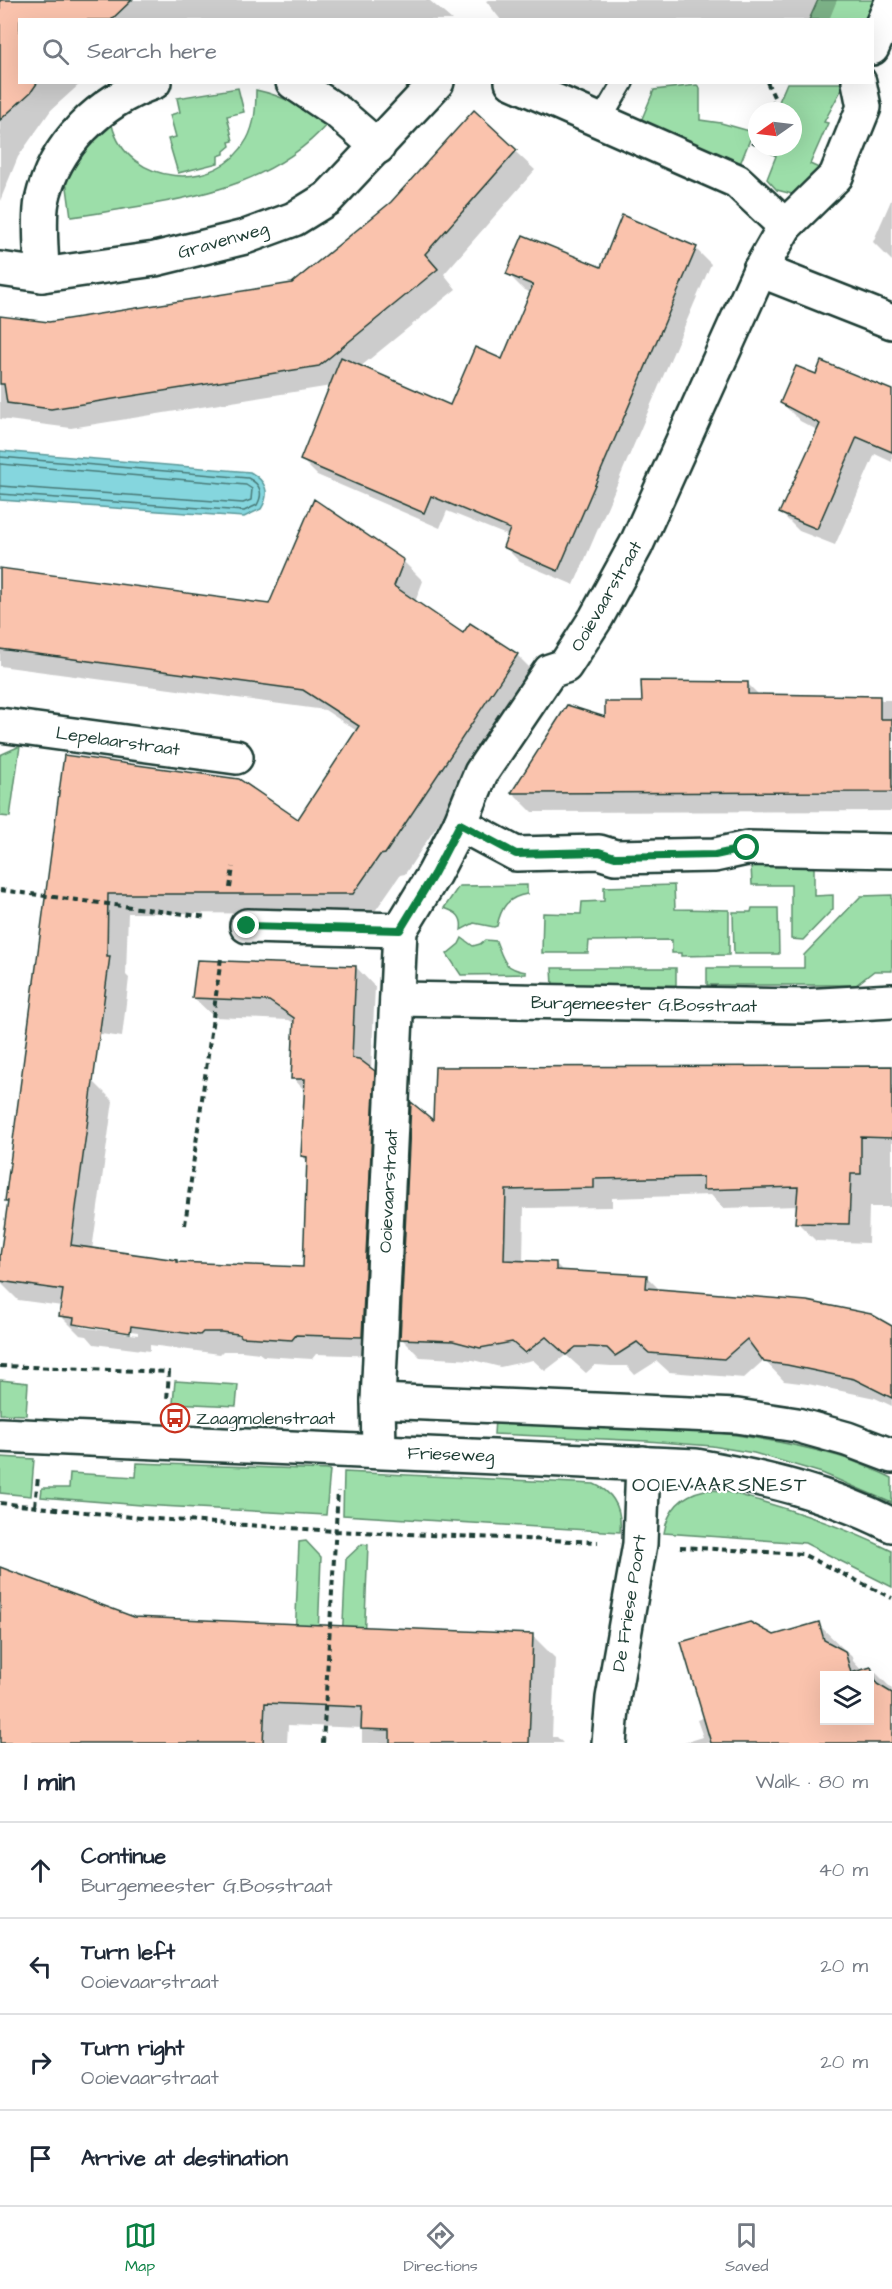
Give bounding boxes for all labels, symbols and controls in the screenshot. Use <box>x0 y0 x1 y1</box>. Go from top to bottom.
search box <box>18 18 874 84</box>
icon: search <box>39 35 72 68</box>
text: Search here <box>87 36 217 67</box>
north arrow <box>748 102 802 156</box>
street label: Gravenweg <box>175 216 272 266</box>
street label: Ooievaarstraat <box>565 536 649 656</box>
street label: Lepelaarstraat <box>54 720 182 763</box>
route start <box>733 834 759 860</box>
route end <box>233 912 259 938</box>
street label: Burgemeester G.Bosstraat <box>531 990 758 1020</box>
street label: Ooievaarstraat <box>373 1128 404 1254</box>
bus stop icon: Zaagmolenstraat <box>159 1402 191 1434</box>
place label: Zaagmolenstraat <box>196 1406 336 1432</box>
street label: Frieseweg <box>407 1440 495 1470</box>
district label: OOIEVAARSNEST <box>632 1471 808 1499</box>
street label: De Friese Poort <box>606 1532 653 1673</box>
map controls <box>820 1671 874 1725</box>
button: layers <box>820 1671 874 1725</box>
text: 1 min <box>24 1764 75 1800</box>
text: Walk · 80 m <box>756 1768 868 1796</box>
text: Continue <box>81 1841 166 1872</box>
icon: ahead <box>24 1854 57 1887</box>
text: 40 m <box>818 1856 868 1884</box>
text: Burgemeester G.Bosstraat <box>81 1872 333 1900</box>
text: Turn left <box>81 1937 175 1968</box>
icon: left <box>24 1950 57 1983</box>
text: 20 m <box>820 1952 868 1980</box>
text: Ooievaarstraat <box>81 1968 219 1996</box>
text: Turn right <box>81 2033 184 2064</box>
icon: right <box>24 2046 57 2079</box>
text: 20 m <box>820 2048 868 2076</box>
text: Ooievaarstraat <box>81 2064 219 2092</box>
icon: arrive <box>24 2142 57 2175</box>
text: Arrive at destination <box>81 2143 288 2174</box>
tab: Map <box>124 2219 157 2277</box>
tab: Directions <box>404 2219 478 2277</box>
tab: Saved <box>725 2219 768 2277</box>

